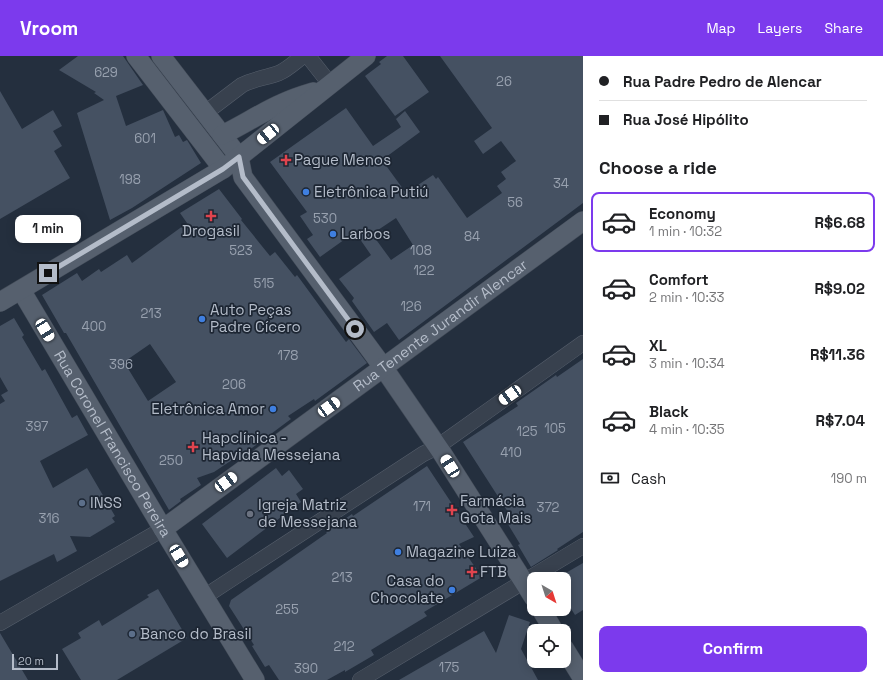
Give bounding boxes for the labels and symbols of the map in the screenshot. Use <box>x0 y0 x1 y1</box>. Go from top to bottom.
house number: 629 <box>94 64 118 81</box>
house number: 26 <box>496 73 512 90</box>
car <box>255 122 281 146</box>
house number: 601 <box>134 130 156 147</box>
place label: Pague Menos <box>294 150 391 169</box>
marker: Pague Menos <box>281 155 291 165</box>
house number: 198 <box>119 171 141 188</box>
house number: 34 <box>553 175 569 192</box>
place label: Eletrônica Putiú <box>314 182 429 201</box>
marker: Eletrônica Putiú <box>301 187 311 197</box>
house number: 56 <box>507 194 523 211</box>
house number: 530 <box>313 210 337 227</box>
marker: Drogasil <box>206 211 216 221</box>
callout: 1 min <box>15 215 81 243</box>
place label: Drogasil <box>182 221 240 240</box>
place label: Larbos <box>341 224 390 243</box>
house number: 84 <box>464 228 480 245</box>
marker: Larbos <box>328 229 338 239</box>
house number: 523 <box>229 242 253 259</box>
house number: 108 <box>410 242 432 259</box>
street label: Rua Tenente Jurandir Alencar <box>349 255 531 395</box>
house number: 122 <box>413 262 435 279</box>
route end <box>39 264 57 282</box>
house number: 515 <box>254 275 275 292</box>
house number: 126 <box>400 298 422 315</box>
place label: Auto Peças Padre Cícero <box>210 300 301 336</box>
house number: 213 <box>140 305 162 322</box>
marker: Auto Peças Padre Cícero <box>197 314 207 324</box>
car <box>34 317 56 343</box>
house number: 400 <box>82 318 106 335</box>
route start <box>346 320 364 338</box>
street label: Rua Coronel Francisco Pereira <box>50 347 176 541</box>
house number: 178 <box>278 347 298 364</box>
house number: 396 <box>109 356 133 373</box>
house number: 206 <box>222 376 246 393</box>
car <box>497 383 523 407</box>
car <box>316 395 342 419</box>
place label: Eletrônica Amor <box>151 399 265 418</box>
marker: Eletrônica Amor <box>268 404 278 414</box>
house number: 397 <box>26 418 48 435</box>
house number: 105 <box>544 420 566 437</box>
house number: 125 <box>516 423 538 440</box>
place label: Hapclínica - Hapvida Messejana <box>202 428 341 464</box>
marker: Hapclínica - Hapvida Messejana <box>187 441 199 453</box>
house number: 410 <box>500 444 522 461</box>
house number: 250 <box>159 452 183 469</box>
car <box>439 453 461 479</box>
car <box>213 470 239 494</box>
place label: Farmácia Gota Mais <box>460 491 531 527</box>
place label: INSS <box>90 493 122 512</box>
place label: Igreja Matriz de Messejana <box>258 495 357 531</box>
marker: INSS <box>77 498 87 508</box>
house number: 171 <box>413 498 431 515</box>
house number: 372 <box>537 499 560 516</box>
marker: Farmácia Gota Mais <box>447 505 457 515</box>
marker: Igreja Matriz de Messejana <box>245 509 255 519</box>
house number: 316 <box>38 510 60 527</box>
place label: Magazine Luiza <box>406 542 517 561</box>
car <box>168 543 190 569</box>
marker: Magazine Luiza <box>393 547 403 557</box>
place label: FTB <box>480 562 507 581</box>
marker: FTB <box>467 567 477 577</box>
house number: 213 <box>331 569 353 586</box>
place label: Casa do Chocolate <box>370 571 444 607</box>
north arrow <box>527 572 571 616</box>
marker: Casa do Chocolate <box>447 585 457 595</box>
house number: 255 <box>275 601 299 618</box>
place label: Banco do Brasil <box>140 624 252 643</box>
marker: Banco do Brasil <box>127 629 137 639</box>
house number: 212 <box>333 638 355 655</box>
scale bar <box>12 652 58 671</box>
house number: 175 <box>439 659 459 676</box>
house number: 390 <box>294 660 318 677</box>

